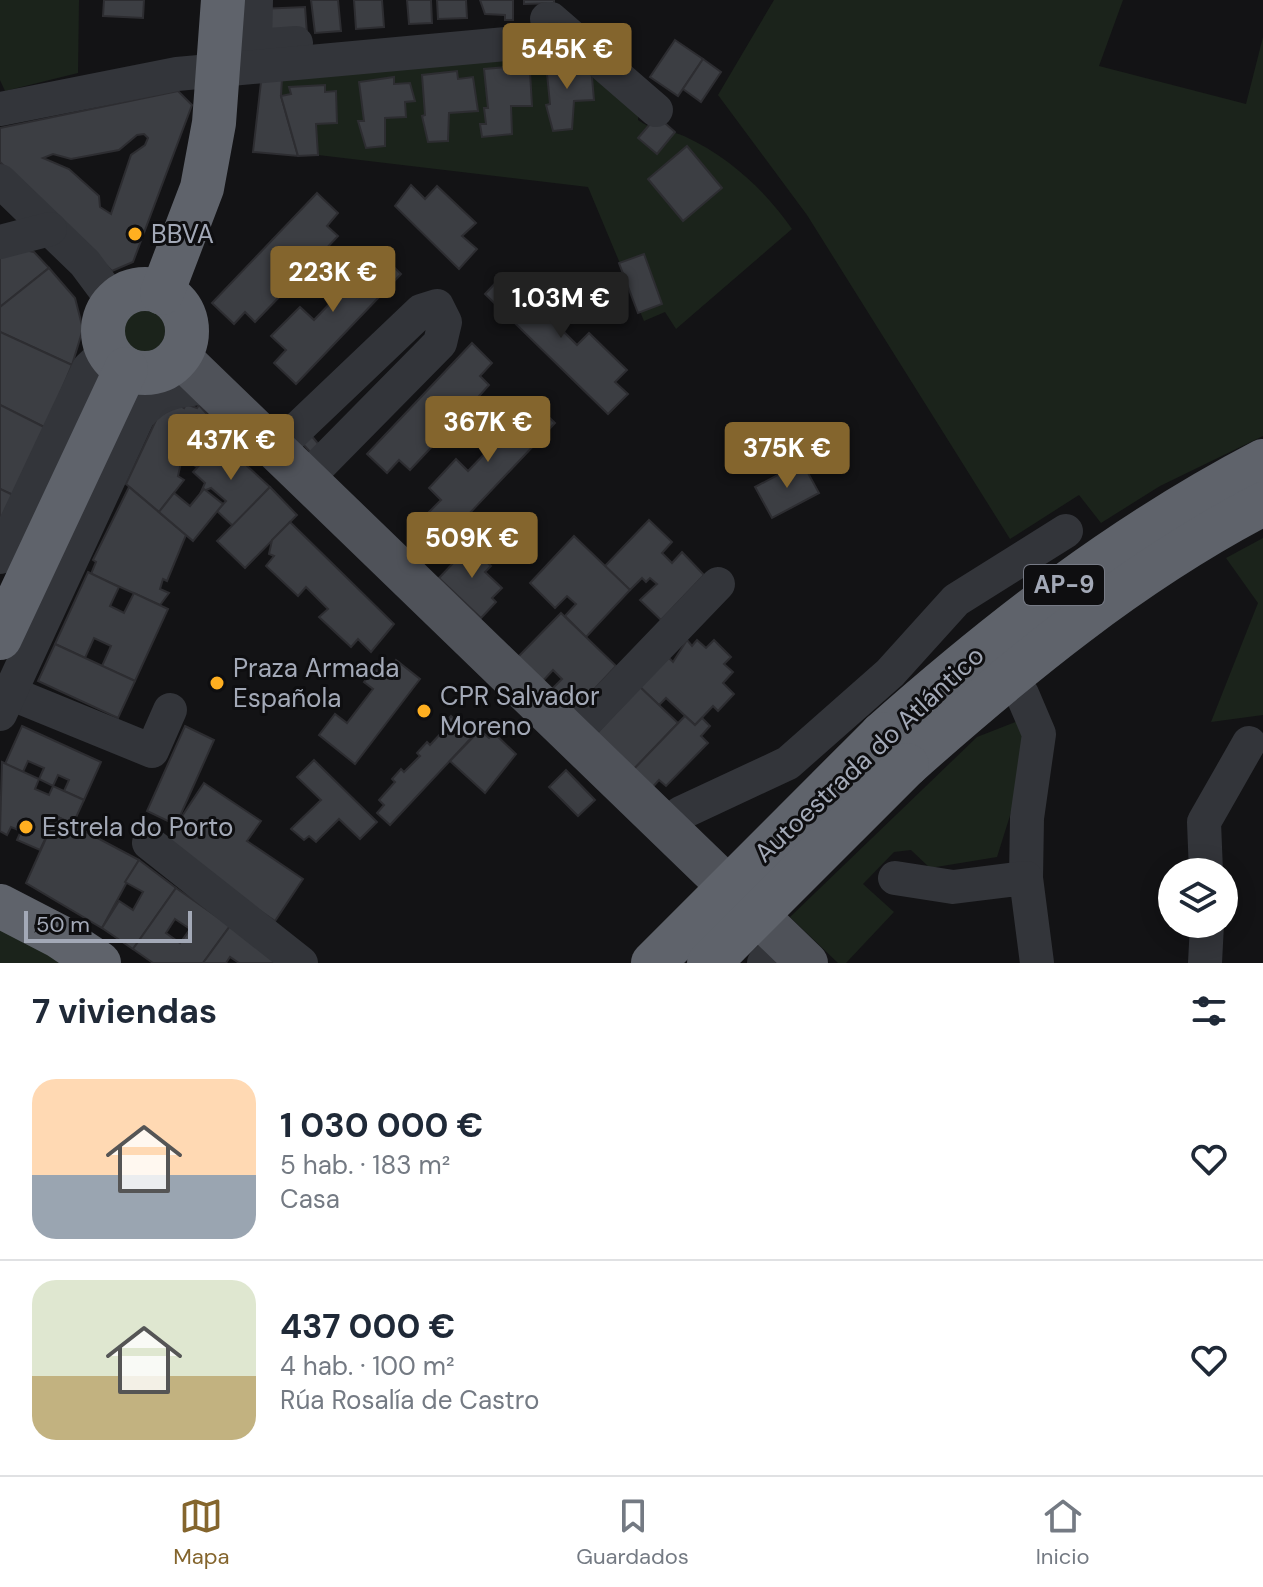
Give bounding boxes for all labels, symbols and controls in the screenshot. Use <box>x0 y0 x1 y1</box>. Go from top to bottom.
pin: 545K € <box>502 23 632 91</box>
text: 545K € <box>521 32 613 66</box>
place label: BBVA <box>151 217 214 251</box>
marker: BBVA <box>126 225 144 243</box>
pin: 223K € <box>268 246 398 314</box>
text: 223K € <box>288 255 378 289</box>
pin: 1.03M € <box>487 272 635 340</box>
text: 1.03M € <box>512 281 610 315</box>
pin: 367K € <box>423 396 553 464</box>
text: 367K € <box>443 405 533 439</box>
pin: 437K € <box>166 414 296 482</box>
pin: 375K € <box>722 422 852 490</box>
text: 437K € <box>186 423 276 457</box>
text: 375K € <box>743 431 831 465</box>
pin: 509K € <box>407 512 537 580</box>
text: 509K € <box>425 521 519 555</box>
road number: AP-9 <box>1024 565 1104 605</box>
street label: Autoestrada do Atlántico <box>747 638 991 870</box>
place label: Praza Armada Española <box>233 651 399 715</box>
marker: Praza Armada Española <box>208 674 226 692</box>
place label: CPR Salvador Moreno <box>440 679 600 743</box>
marker: CPR Salvador Moreno <box>415 702 433 720</box>
place label: Estrela do Porto <box>42 810 233 844</box>
marker: Estrela do Porto <box>17 818 35 836</box>
map controls <box>1158 858 1238 938</box>
button: layers <box>1158 858 1238 938</box>
scale bar <box>24 907 192 943</box>
text: 50 m <box>36 910 90 939</box>
text: 7 viviendas <box>32 989 217 1034</box>
icon: filters <box>1187 989 1231 1033</box>
text: 1 030 000 € <box>280 1103 483 1148</box>
icon: home <box>96 1111 192 1207</box>
icon: heart <box>1187 1137 1231 1181</box>
text: 5 hab. · 183 m² <box>280 1148 450 1182</box>
text: Casa <box>280 1182 340 1216</box>
text: 437 000 € <box>280 1304 455 1349</box>
icon: home <box>96 1312 192 1408</box>
icon: heart <box>1187 1338 1231 1382</box>
text: 4 hab. · 100 m² <box>280 1349 455 1383</box>
text: Rúa Rosalía de Castro <box>280 1383 539 1417</box>
tab: Mapa <box>173 1494 230 1571</box>
tab: Guardados <box>576 1494 689 1571</box>
tab: Inicio <box>1036 1494 1090 1571</box>

